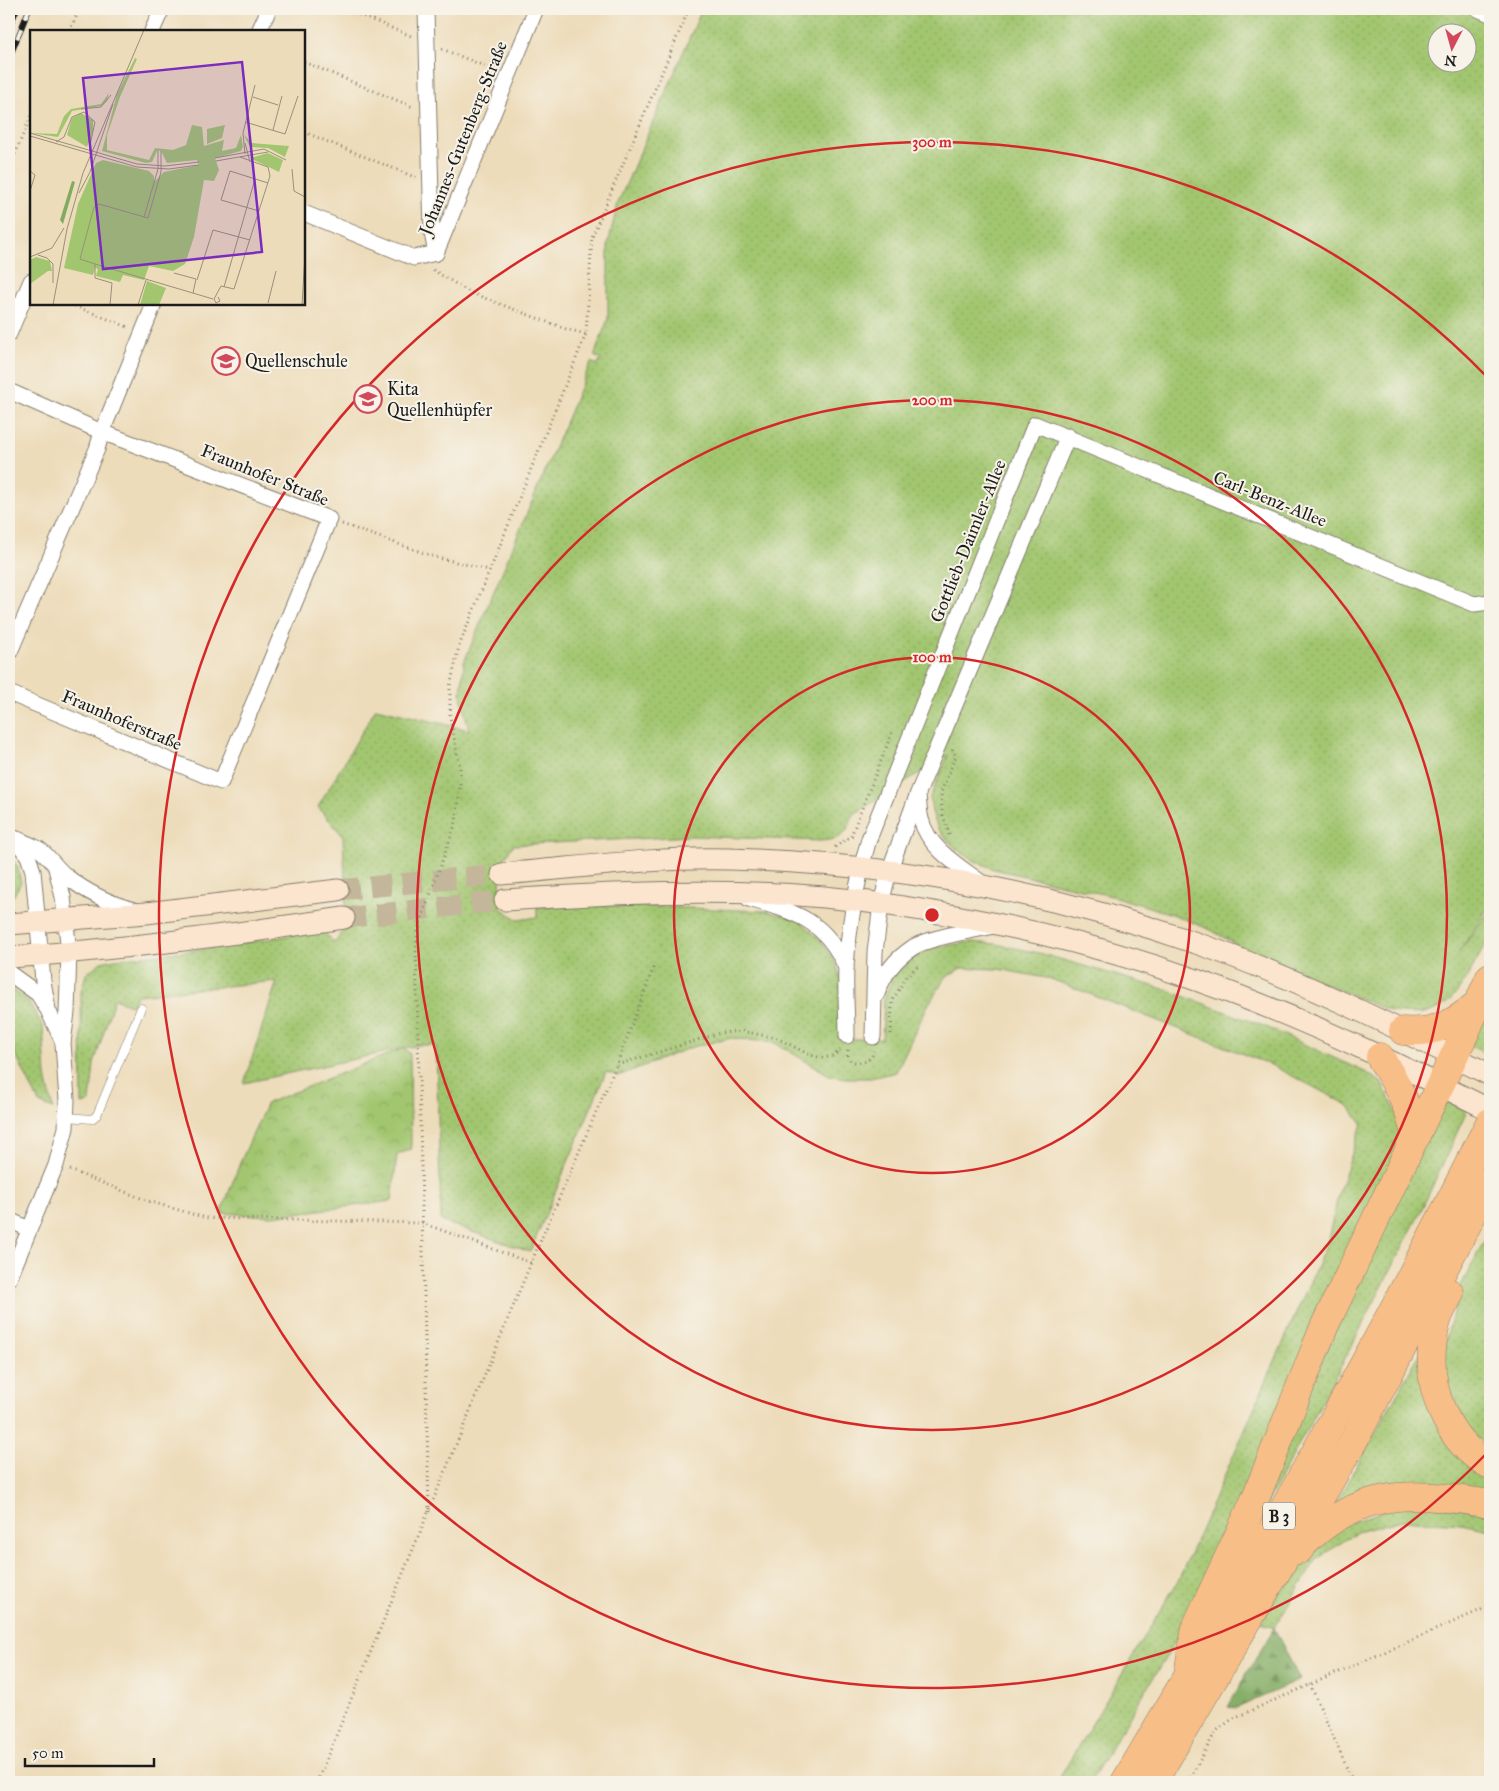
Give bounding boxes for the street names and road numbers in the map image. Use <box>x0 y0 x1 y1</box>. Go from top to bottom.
street label: Johannes-Gutenberg-Straße <box>413 38 513 241</box>
street label: Fraunhofer Straße <box>198 439 332 511</box>
street label: Gottlieb-Daimler-Allee <box>925 456 1011 626</box>
street label: Carl-Benz-Allee <box>1210 466 1330 532</box>
street label: Fraunhoferstraße <box>59 685 185 755</box>
road number: B 3 <box>1263 1502 1295 1530</box>

